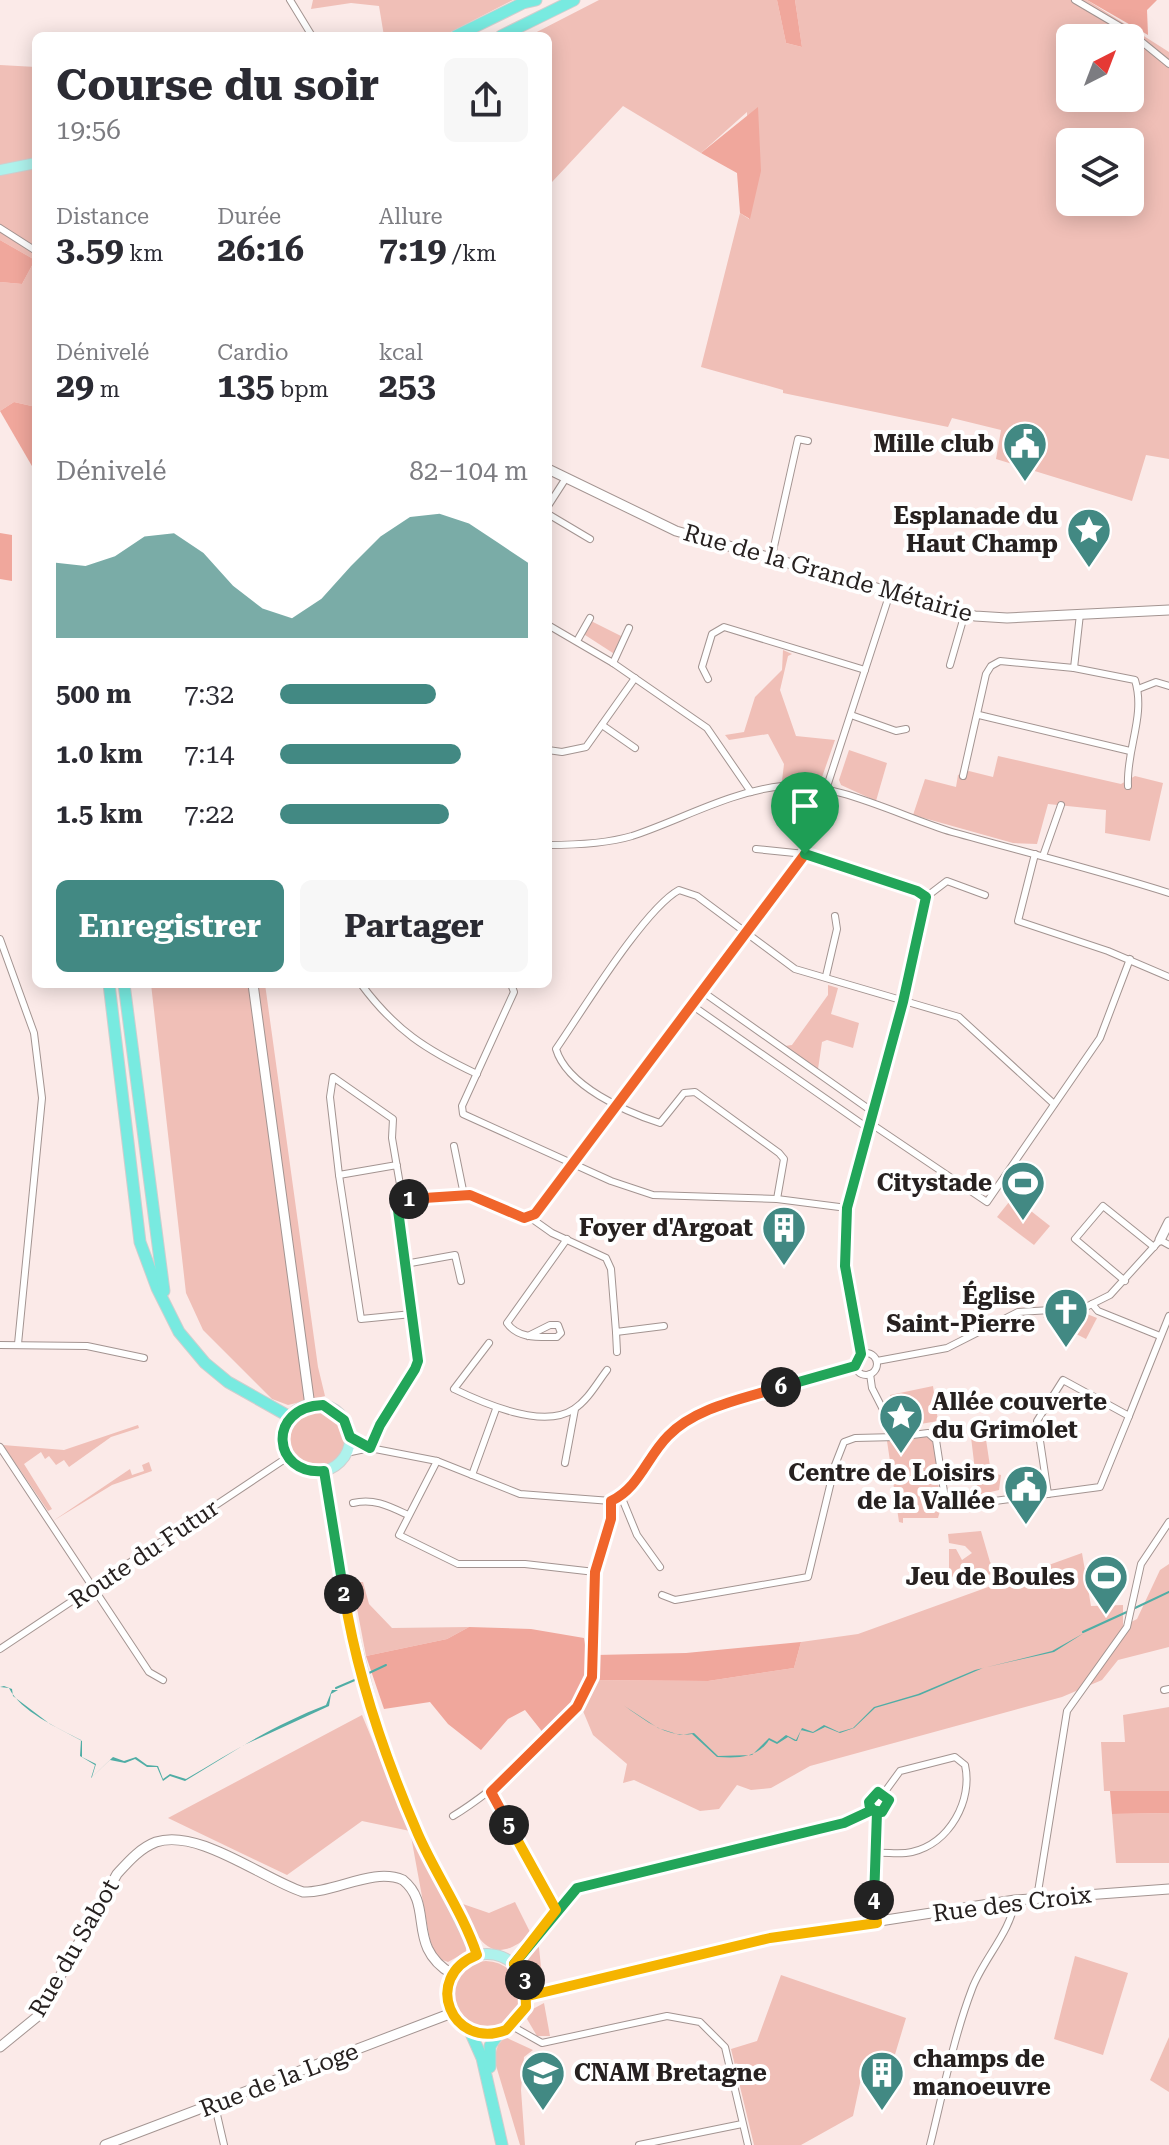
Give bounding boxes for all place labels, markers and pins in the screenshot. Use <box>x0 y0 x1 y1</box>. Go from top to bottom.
public building icon: Mille club <box>1001 420 1049 483</box>
place label: Mille club <box>873 430 994 458</box>
place label: Esplanade du Haut Champ <box>894 502 1058 558</box>
place icon: Esplanade du Haut Champ <box>1065 506 1113 569</box>
pin <box>771 772 839 854</box>
sports icon: Citystade <box>999 1159 1047 1222</box>
place label: Citystade <box>877 1169 992 1197</box>
pin: 1 <box>389 1179 429 1219</box>
building icon: Foyer d'Argoat <box>760 1204 808 1267</box>
place label: Foyer d'Argoat <box>579 1214 753 1242</box>
place label: Église Saint-Pierre <box>886 1280 1035 1338</box>
church icon: Église Saint-Pierre <box>1042 1286 1090 1349</box>
pin: 6 <box>761 1367 801 1407</box>
place label: Allée couverte du Grimolet <box>932 1388 1107 1444</box>
place icon: Allée couverte du Grimolet <box>877 1392 925 1455</box>
place label: Centre de Loisirs de la Vallée <box>788 1459 995 1515</box>
public building icon: Centre de Loisirs de la Vallée <box>1002 1463 1050 1526</box>
sports icon: Jeu de Boules <box>1082 1553 1130 1616</box>
place label: Jeu de Boules <box>906 1563 1075 1591</box>
pin: 2 <box>324 1574 364 1614</box>
pin: 5 <box>489 1805 529 1845</box>
pin: 4 <box>854 1880 894 1920</box>
pin: 3 <box>505 1960 545 2000</box>
place label: champs de manoeuvre <box>913 2045 1051 2101</box>
school or university icon: CNAM Bretagne <box>519 2049 567 2112</box>
building icon: champs de manoeuvre <box>858 2049 906 2112</box>
place label: CNAM Bretagne <box>574 2059 767 2087</box>

